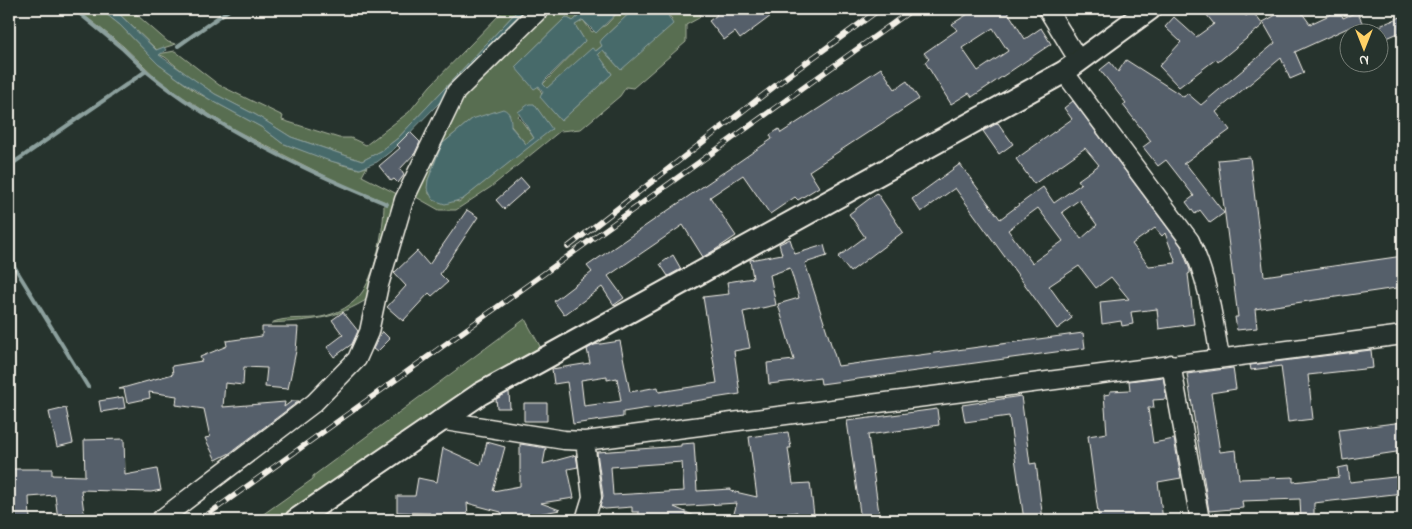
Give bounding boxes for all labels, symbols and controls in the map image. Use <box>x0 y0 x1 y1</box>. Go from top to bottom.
north arrow <box>1340 22 1390 72</box>
text: N <box>1359 49 1369 70</box>

